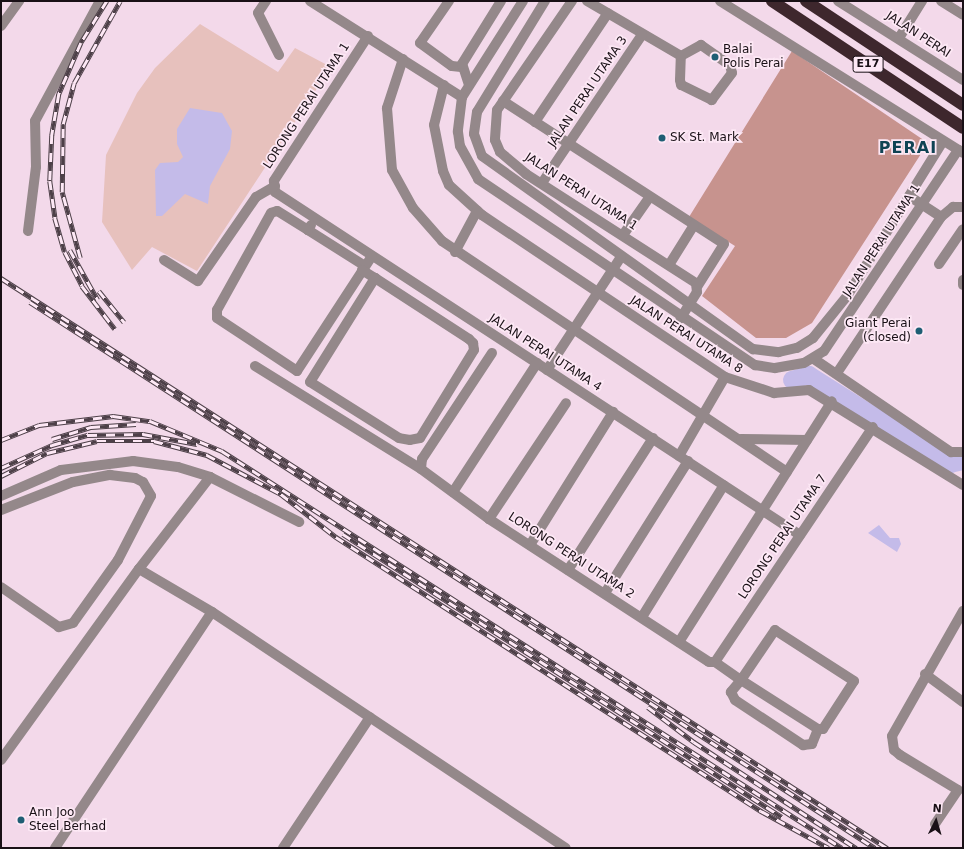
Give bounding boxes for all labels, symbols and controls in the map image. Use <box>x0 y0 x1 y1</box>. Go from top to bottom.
street label: JALAN PERAI <box>883 9 953 61</box>
street label: JALAN PERAI UTAMA 3 <box>545 34 631 150</box>
street label: LORONG PERAI UTAMA 1 <box>261 40 353 172</box>
place label: Balai Polis Perai <box>723 43 784 71</box>
marker: Balai Polis Perai <box>710 52 720 62</box>
road number: E17 <box>852 55 884 73</box>
place label: SK St. Mark <box>670 131 739 145</box>
marker: SK St. Mark <box>657 133 667 143</box>
district label: PERAI <box>879 138 937 158</box>
street label: JALAN PERAI UTAMA 1 <box>522 150 640 234</box>
street label: JALAN PERAI UTAMA 1 <box>840 182 924 300</box>
street label: JALAN PERAI UTAMA 8 <box>627 293 745 377</box>
street label: JALAN PERAI UTAMA 4 <box>486 311 604 395</box>
place label: Giant Perai (closed) <box>845 317 911 345</box>
marker: Giant Perai (closed) <box>914 326 924 336</box>
street label: LORONG PERAI UTAMA 7 <box>736 472 830 602</box>
street label: LORONG PERAI UTAMA 2 <box>505 510 637 602</box>
north arrow <box>916 801 956 841</box>
text: N <box>932 802 942 815</box>
place label: Ann Joo Steel Berhad <box>29 806 106 834</box>
marker: Ann Joo Steel Berhad <box>16 815 26 825</box>

